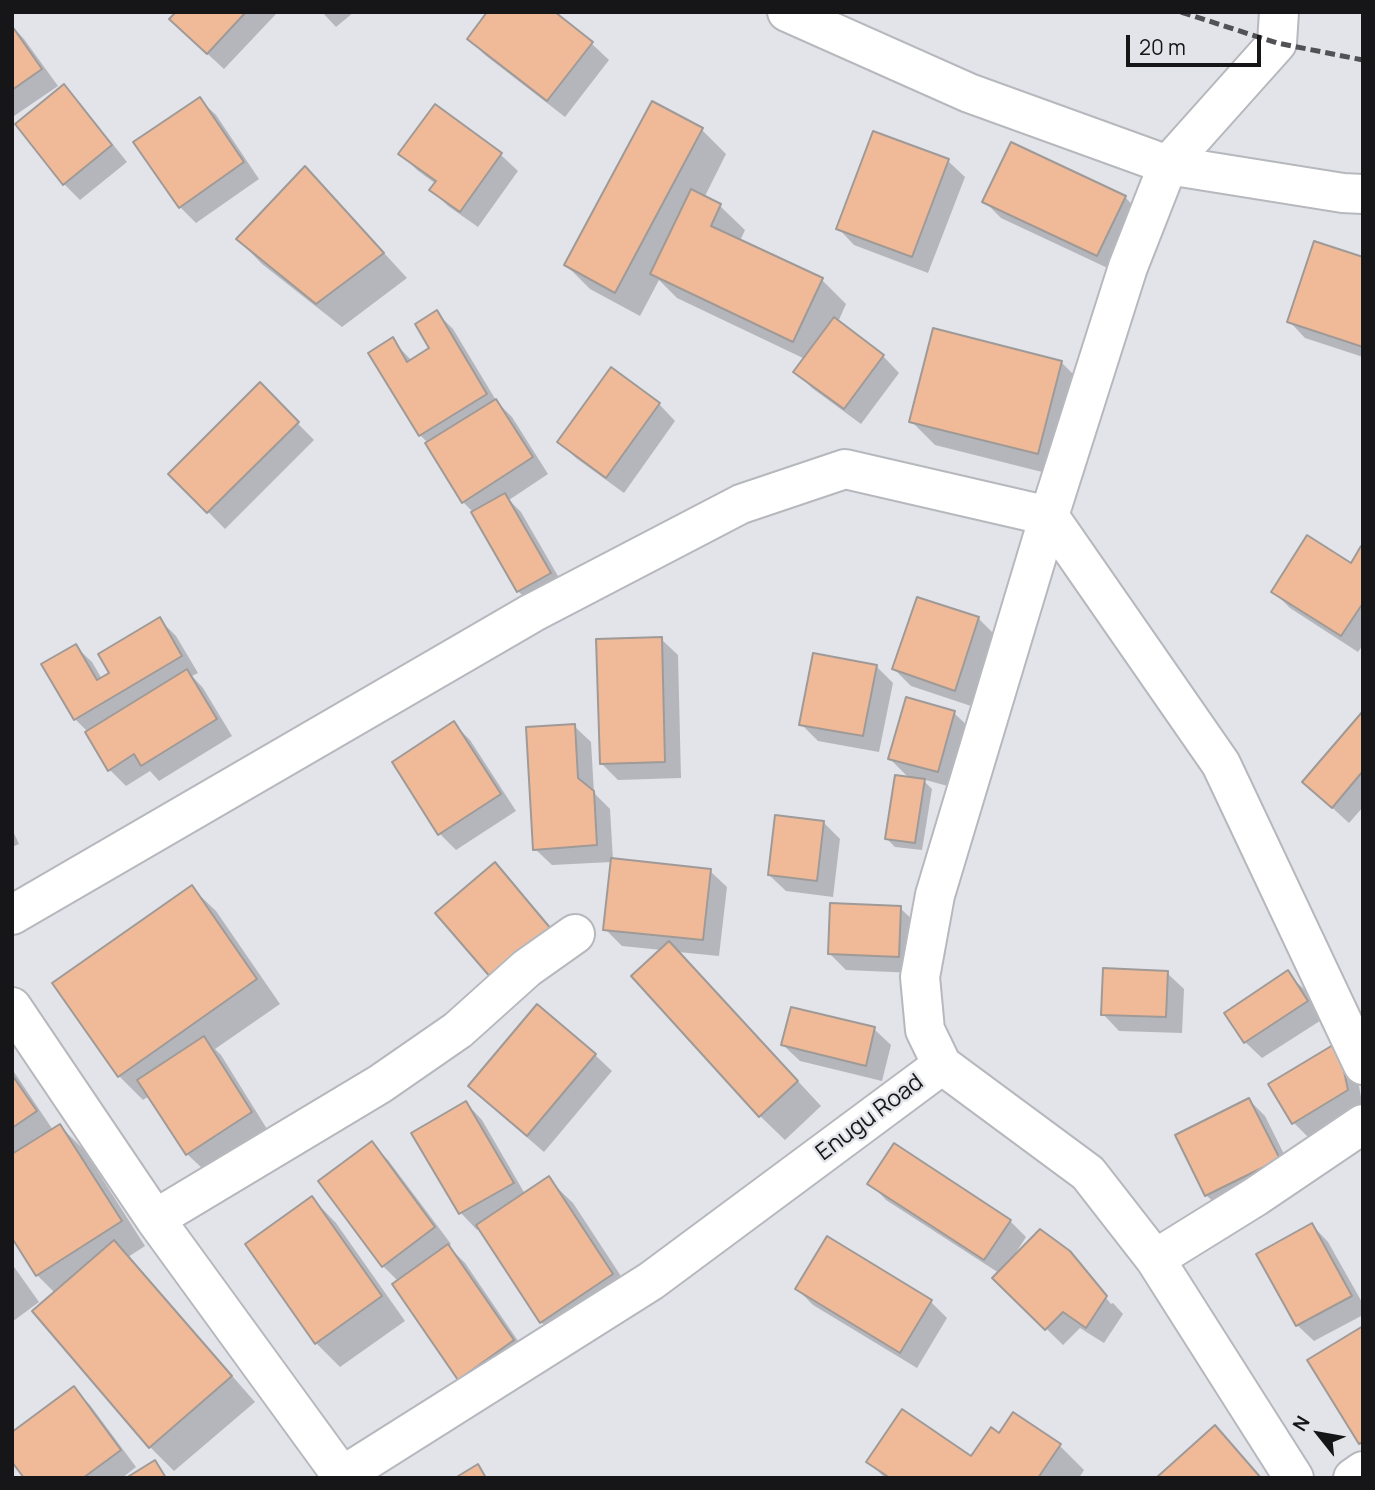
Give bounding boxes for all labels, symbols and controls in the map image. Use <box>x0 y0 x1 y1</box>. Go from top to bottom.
scale bar <box>1130 21 1265 65</box>
text: 20 m <box>1139 33 1186 61</box>
street label: Enugu Road <box>811 1069 929 1167</box>
north arrow <box>1284 1399 1354 1469</box>
text: N <box>1286 1411 1316 1436</box>

